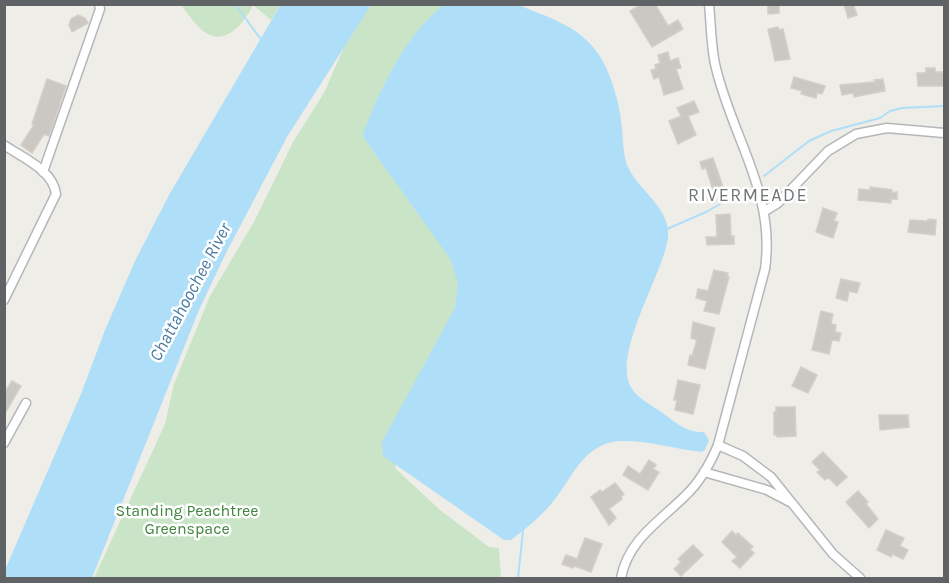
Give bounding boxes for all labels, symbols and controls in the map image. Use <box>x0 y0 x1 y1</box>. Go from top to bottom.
district label: RIVERMEADE <box>688 184 808 206</box>
water label: Chattahoochee River <box>144 218 236 365</box>
park label: Standing Peachtree Greenspace <box>116 501 258 538</box>

